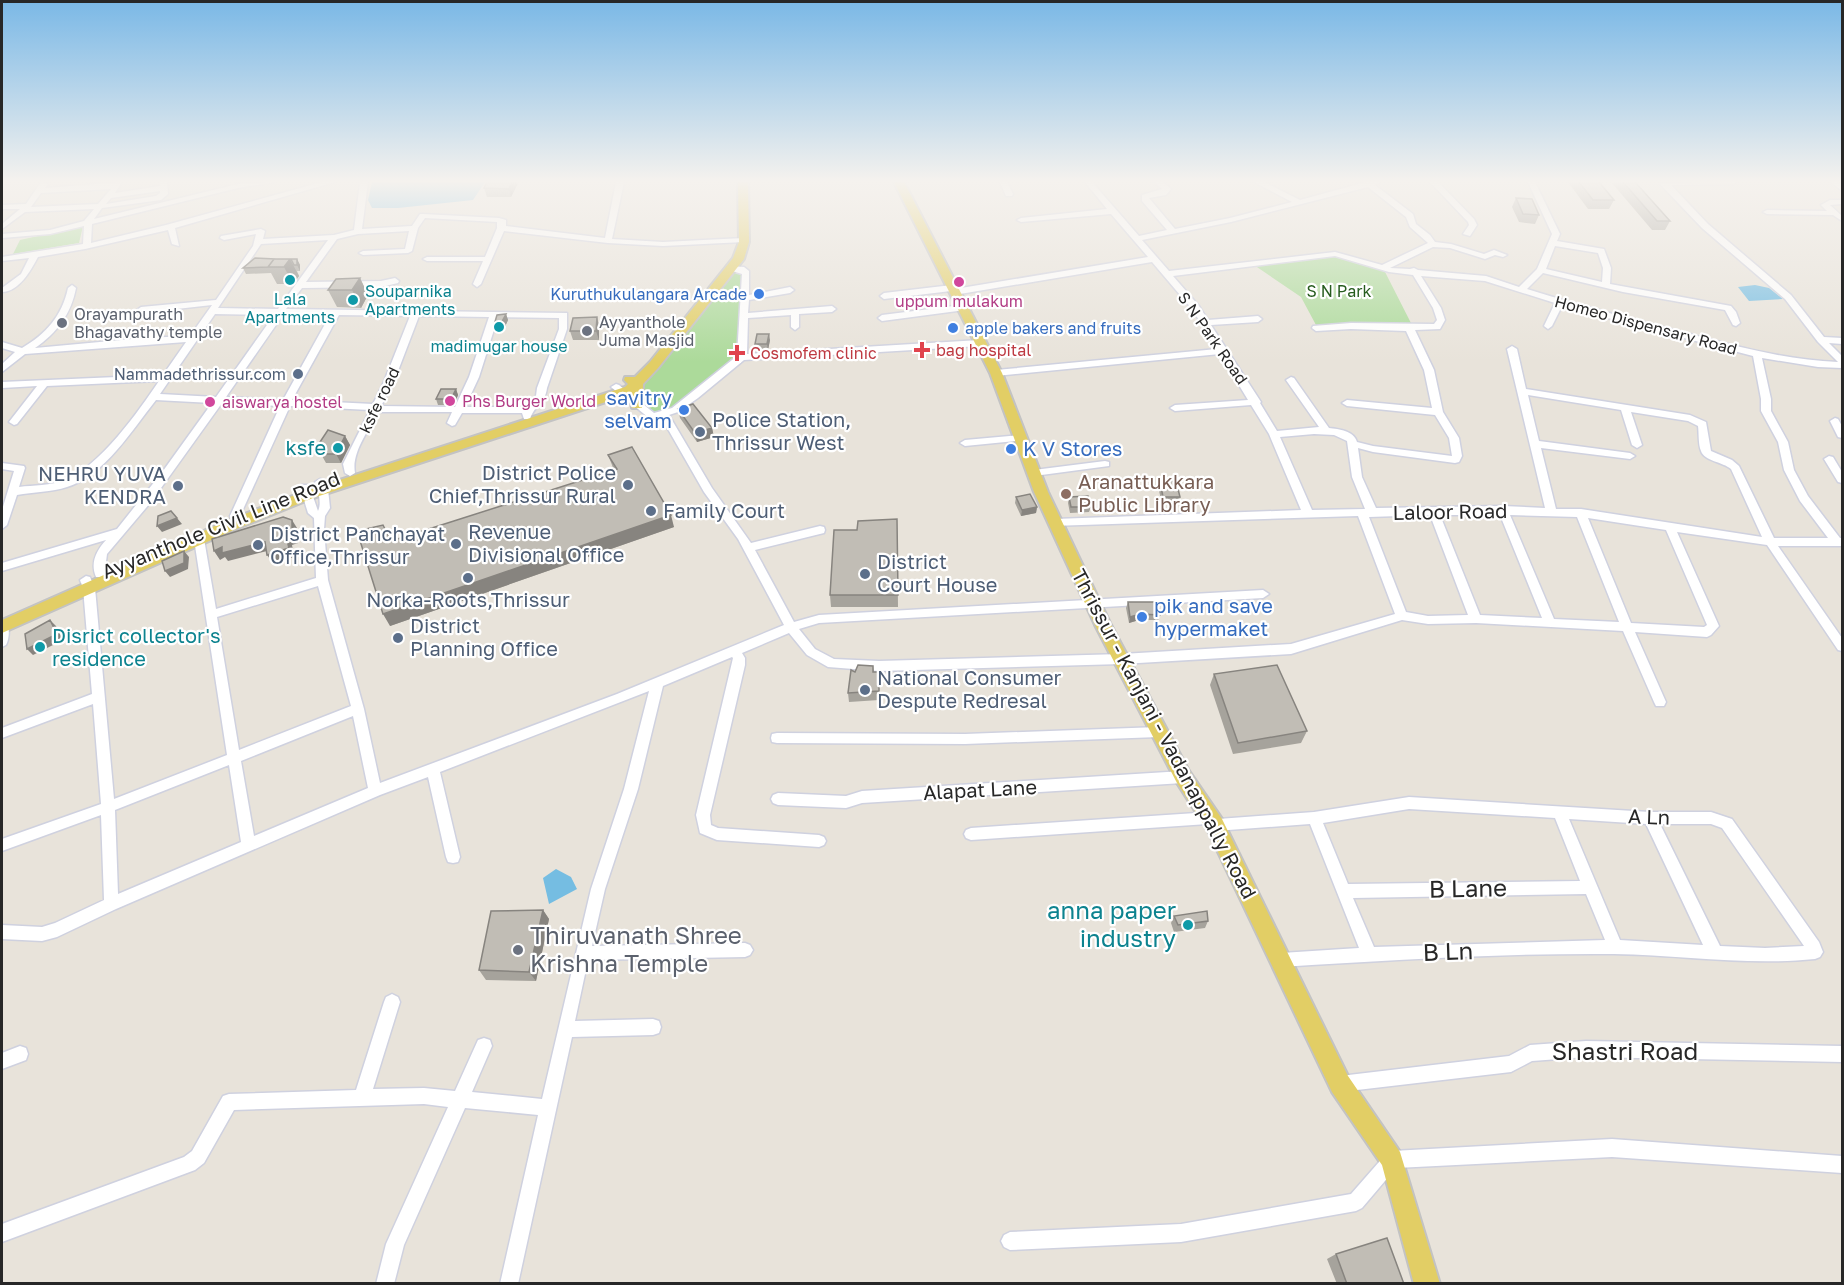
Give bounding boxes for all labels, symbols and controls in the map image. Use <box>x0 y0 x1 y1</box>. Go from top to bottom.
marker: Lala Apartments <box>283 273 297 287</box>
marker: uppum mulakum <box>952 275 966 289</box>
place label: Souparnika Apartments <box>365 281 456 319</box>
park label: S N Park <box>1306 281 1372 301</box>
place label: Kuruthukulangara Arcade <box>550 284 747 304</box>
marker: Kuruthukulangara Arcade <box>752 287 766 301</box>
street label: S N Park Road <box>1174 288 1252 388</box>
place label: Lala Apartments <box>245 289 335 327</box>
place label: uppum mulakum <box>895 291 1023 311</box>
street label: Homeo Dispensary Road <box>1553 291 1739 359</box>
marker: Souparnika Apartments <box>346 293 360 307</box>
place label: Orayampurath Bhagavathy temple <box>74 304 222 342</box>
place label: Ayyanthole Juma Masjid <box>599 312 694 350</box>
marker: Orayampurath Bhagavathy temple <box>55 316 69 330</box>
place label: apple bakers and fruits <box>965 318 1141 338</box>
marker: madimugar house <box>492 320 506 334</box>
marker: apple bakers and fruits <box>946 321 960 335</box>
marker: Ayyanthole Juma Masjid <box>580 324 594 338</box>
place label: madimugar house <box>430 336 568 356</box>
place label: bag hospital <box>936 340 1031 360</box>
marker: bag hospital <box>913 341 931 359</box>
place label: Cosmofem clinic <box>750 343 877 363</box>
marker: Cosmofem clinic <box>728 344 746 362</box>
place label: Nammadethrissur.com <box>114 364 286 384</box>
street label: ksfe road <box>354 364 404 436</box>
marker: Nammadethrissur.com <box>291 367 305 381</box>
place label: savitry selvam <box>604 385 672 432</box>
place label: Phs Burger World <box>462 391 596 411</box>
place label: aiswarya hostel <box>222 392 342 412</box>
marker: Phs Burger World <box>443 394 457 408</box>
marker: aiswarya hostel <box>203 395 217 409</box>
marker: savitry selvam <box>677 403 691 417</box>
place label: Police Station, Thrissur West <box>712 407 851 454</box>
marker: Police Station, Thrissur West <box>693 425 707 439</box>
place label: ksfe <box>285 435 326 459</box>
place label: K V Stores <box>1023 436 1122 460</box>
marker: ksfe <box>331 441 345 455</box>
marker: K V Stores <box>1004 442 1018 456</box>
place label: District Police Chief,Thrissur Rural <box>429 460 616 507</box>
place label: NEHRU YUVA KENDRA <box>38 461 166 508</box>
street label: Ayyanthole Civil Line Road <box>98 465 343 583</box>
place label: Aranattukkara Public Library <box>1078 469 1214 516</box>
marker: District Police Chief,Thrissur Rural <box>621 478 635 492</box>
marker: NEHRU YUVA KENDRA <box>171 479 185 493</box>
marker: Aranattukkara Public Library <box>1059 487 1073 501</box>
place label: Family Court <box>663 498 785 522</box>
street label: Laloor Road <box>1392 498 1508 524</box>
marker: Family Court <box>644 504 658 518</box>
place label: Revenue Divisional Office <box>468 519 624 566</box>
place label: District Panchayat Office,Thrissur <box>270 521 445 568</box>
marker: Revenue Divisional Office <box>449 537 463 551</box>
marker: District Panchayat Office,Thrissur <box>251 538 265 552</box>
place label: District Court House <box>877 549 997 596</box>
street label: Thrissur - Kanjani - Vadanappally Road <box>1067 565 1262 902</box>
marker: District Court House <box>858 567 872 581</box>
marker: Norka-Roots,Thrissur <box>461 571 475 585</box>
place label: Norka-Roots,Thrissur <box>366 587 570 611</box>
place label: pik and save hypermaket <box>1154 593 1273 640</box>
marker: pik and save hypermaket <box>1135 610 1149 624</box>
place label: District Planning Office <box>410 613 558 660</box>
place label: Disrict collector's residence <box>52 623 221 670</box>
marker: District Planning Office <box>391 631 405 645</box>
marker: Disrict collector's residence <box>33 640 47 654</box>
place label: National Consumer Despute Redresal <box>877 665 1062 712</box>
marker: National Consumer Despute Redresal <box>858 683 872 697</box>
street label: Alapat Lane <box>922 774 1037 804</box>
street label: A Ln <box>1628 803 1670 829</box>
street label: B Lane <box>1429 872 1507 903</box>
place label: anna paper industry <box>1047 895 1176 952</box>
marker: anna paper industry <box>1181 918 1195 932</box>
place label: Thiruvanath Shree Krishna Temple <box>530 920 742 977</box>
street label: B Ln <box>1422 935 1474 966</box>
marker: Thiruvanath Shree Krishna Temple <box>511 943 525 957</box>
street label: Shastri Road <box>1552 1036 1698 1065</box>

